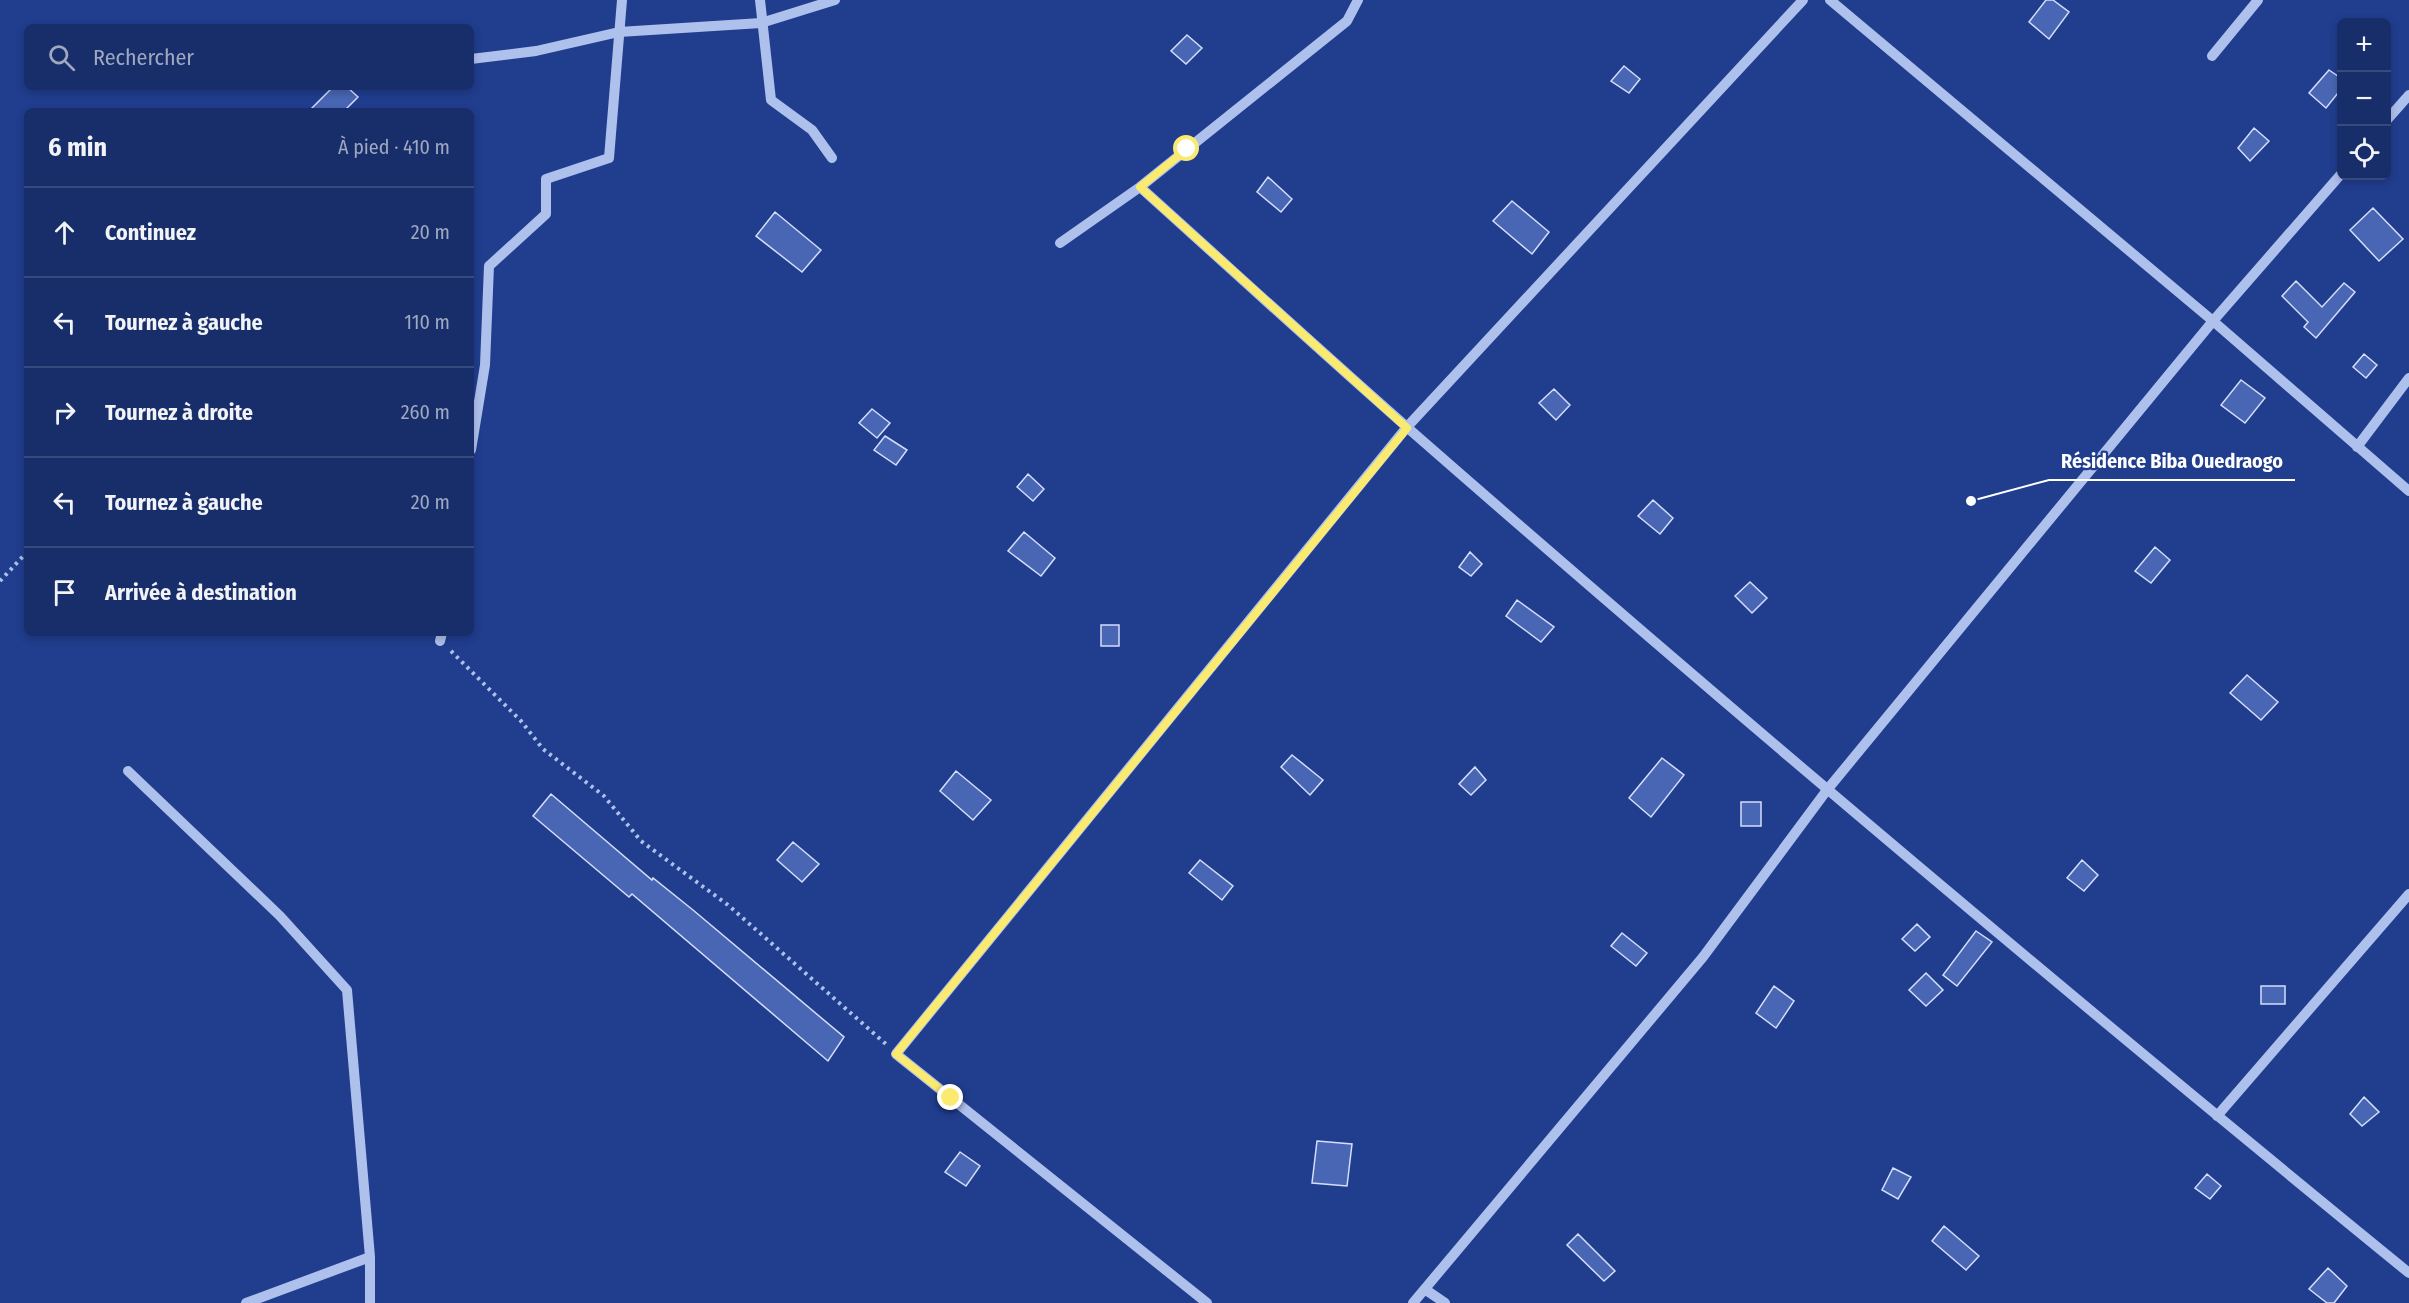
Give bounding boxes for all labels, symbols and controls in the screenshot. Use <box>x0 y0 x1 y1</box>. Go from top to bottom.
map controls <box>2337 18 2391 180</box>
button: + <box>2337 18 2391 72</box>
search box <box>24 24 474 90</box>
icon: search <box>45 41 78 74</box>
text: Rechercher <box>93 44 194 71</box>
button: − <box>2337 72 2391 126</box>
button: locate <box>2337 126 2391 180</box>
text: 6 min <box>48 132 107 163</box>
text: À pied · 410 m <box>338 135 450 159</box>
route start <box>1173 135 1199 161</box>
icon: ahead <box>48 216 81 249</box>
text: Continuez <box>105 219 196 246</box>
text: 20 m <box>411 220 450 244</box>
icon: left <box>48 306 81 339</box>
text: Tournez à gauche <box>105 309 263 336</box>
text: 110 m <box>404 310 450 334</box>
icon: right <box>48 396 81 429</box>
text: Tournez à droite <box>105 399 253 426</box>
text: 260 m <box>401 400 450 424</box>
callout: Résidence Biba Ouedraogo <box>2049 442 2295 480</box>
text: Résidence Biba Ouedraogo <box>2061 449 2283 473</box>
icon: left <box>48 486 81 519</box>
text: Tournez à gauche <box>105 489 263 516</box>
text: 20 m <box>411 490 450 514</box>
icon: arrive <box>48 576 81 609</box>
text: Arrivée à destination <box>105 579 297 606</box>
route end <box>937 1084 963 1110</box>

